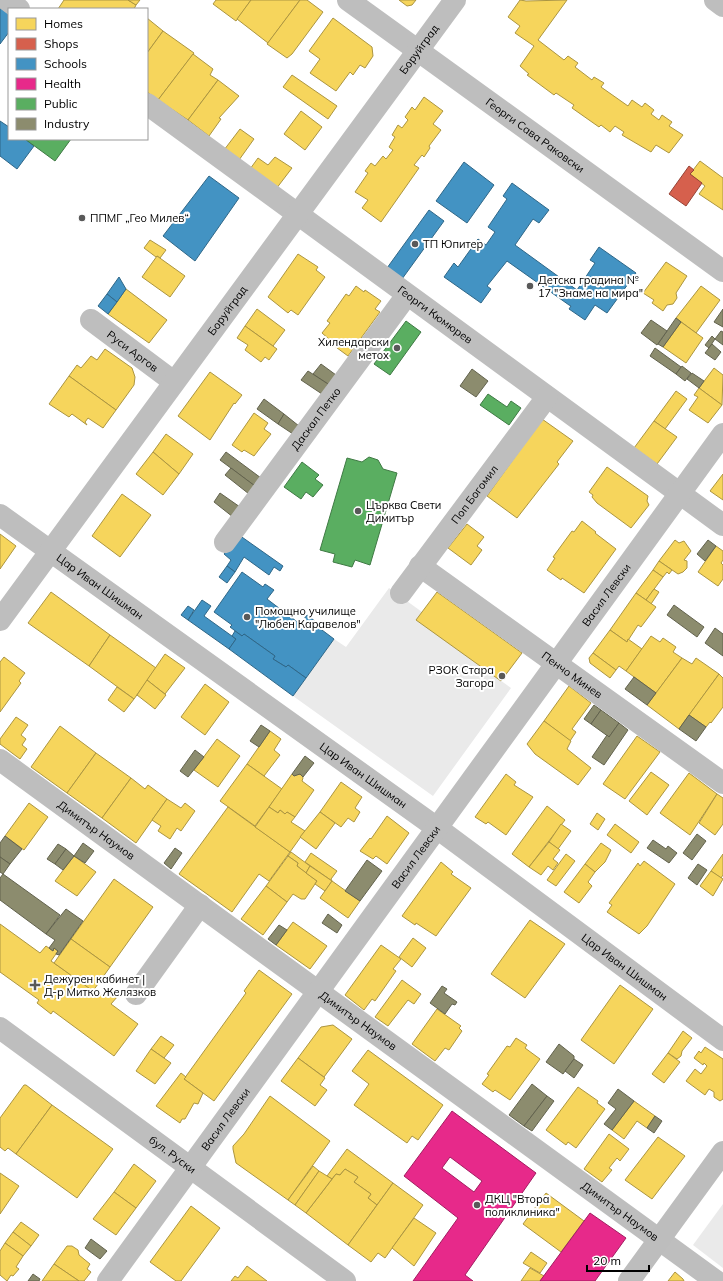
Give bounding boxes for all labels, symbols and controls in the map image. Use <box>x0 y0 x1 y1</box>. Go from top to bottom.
legend <box>8 8 148 140</box>
text: Homes <box>44 16 83 31</box>
street label: Боруйград <box>396 21 442 77</box>
text: Shops <box>44 36 79 51</box>
text: Schools <box>44 56 87 71</box>
text: Health <box>44 76 81 91</box>
street label: Георги Сава Раковски <box>483 95 587 176</box>
text: Public <box>44 96 78 111</box>
text: Industry <box>44 116 90 131</box>
place label: ППМГ „Гео Милев“ <box>90 211 189 225</box>
marker: ППМГ „Гео Милев“ <box>77 213 87 223</box>
place label: ТП Юпитер <box>423 237 484 251</box>
marker: ТП Юпитер <box>410 239 420 249</box>
place label: Детска градина № 17 "Знаме на мира" <box>538 273 643 300</box>
marker: Детска градина № 17 "Знаме на мира" <box>525 281 535 291</box>
street label: Боруйград <box>204 283 250 338</box>
street label: Георги Кюмюрев <box>395 283 475 347</box>
street label: Руси Аргов <box>104 327 161 375</box>
place label: Хилендарски метох <box>318 335 389 362</box>
marker: Хилендарски метох <box>392 343 402 353</box>
street label: Даскал Петко <box>288 384 344 453</box>
street label: Поп Богомил <box>448 462 501 527</box>
place label: Църква Свети Димитър <box>366 498 441 525</box>
marker: Църква Свети Димитър <box>353 506 363 516</box>
street label: Цар Иван Шишман <box>54 551 146 623</box>
street label: Васил Левски <box>579 561 634 629</box>
place label: Помощно училище "Любен Каравелов" <box>255 604 361 631</box>
marker: Помощно училище "Любен Каравелов" <box>242 612 252 622</box>
street label: Пенчо Минев <box>539 648 605 701</box>
place label: РЗОК Стара Загора <box>428 663 494 690</box>
marker: РЗОК Стара Загора <box>497 671 507 681</box>
street label: Цар Иван Шишман <box>317 739 410 811</box>
street label: Димитър Наумов <box>55 797 138 863</box>
street label: Васил Левски <box>388 823 443 891</box>
street label: Цар Иван Шишман <box>579 930 670 1004</box>
place label: Дежурен кабинет | Д-р Митко Желязков <box>44 972 156 999</box>
marker: Дежурен кабинет | Д-р Митко Желязков <box>29 979 41 991</box>
street label: Димитър Наумов <box>317 988 400 1053</box>
street label: Васил Левски <box>198 1085 253 1153</box>
street label: бул. Руски <box>146 1133 199 1176</box>
street label: Димитър Наумов <box>579 1179 662 1244</box>
place label: ДКЦ "Втора поликлиника" <box>485 1192 560 1219</box>
marker: ДКЦ "Втора поликлиника" <box>472 1200 482 1210</box>
scale bar <box>587 1247 649 1273</box>
text: 20 m <box>593 1253 621 1268</box>

